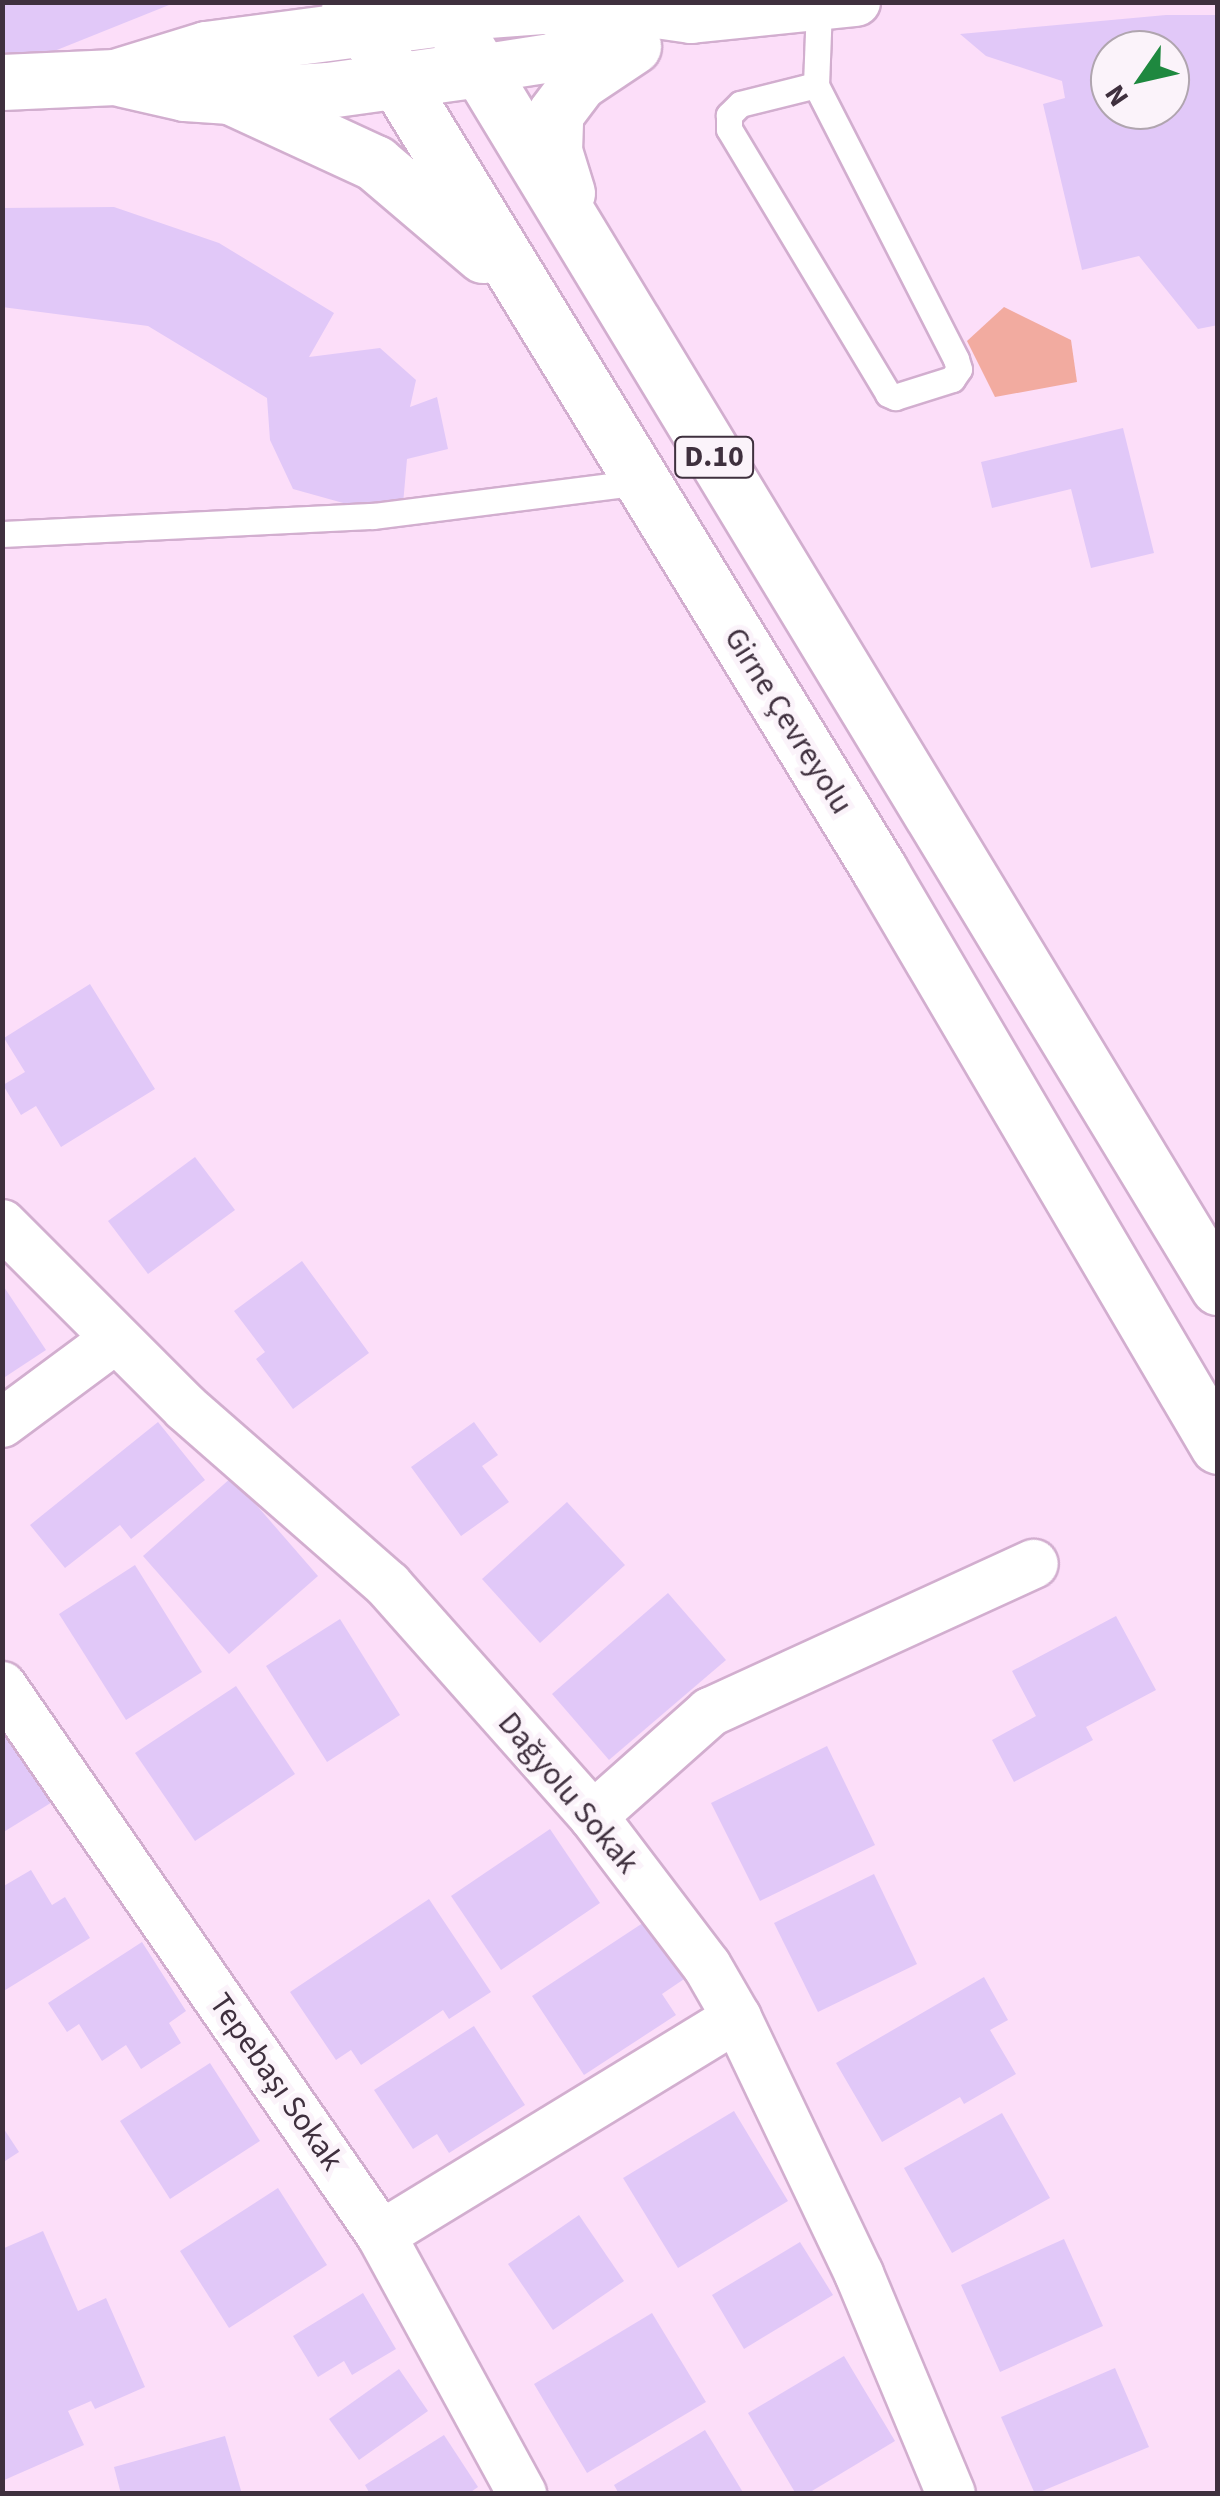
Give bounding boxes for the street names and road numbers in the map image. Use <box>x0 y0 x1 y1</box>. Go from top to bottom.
road number: D.10 <box>674 432 754 482</box>
street label: Girne Çevreyolu <box>715 621 861 821</box>
street label: Dağyolu Sokak <box>490 1705 646 1881</box>
street label: Tepebaşı Sokak <box>201 1986 351 2178</box>

